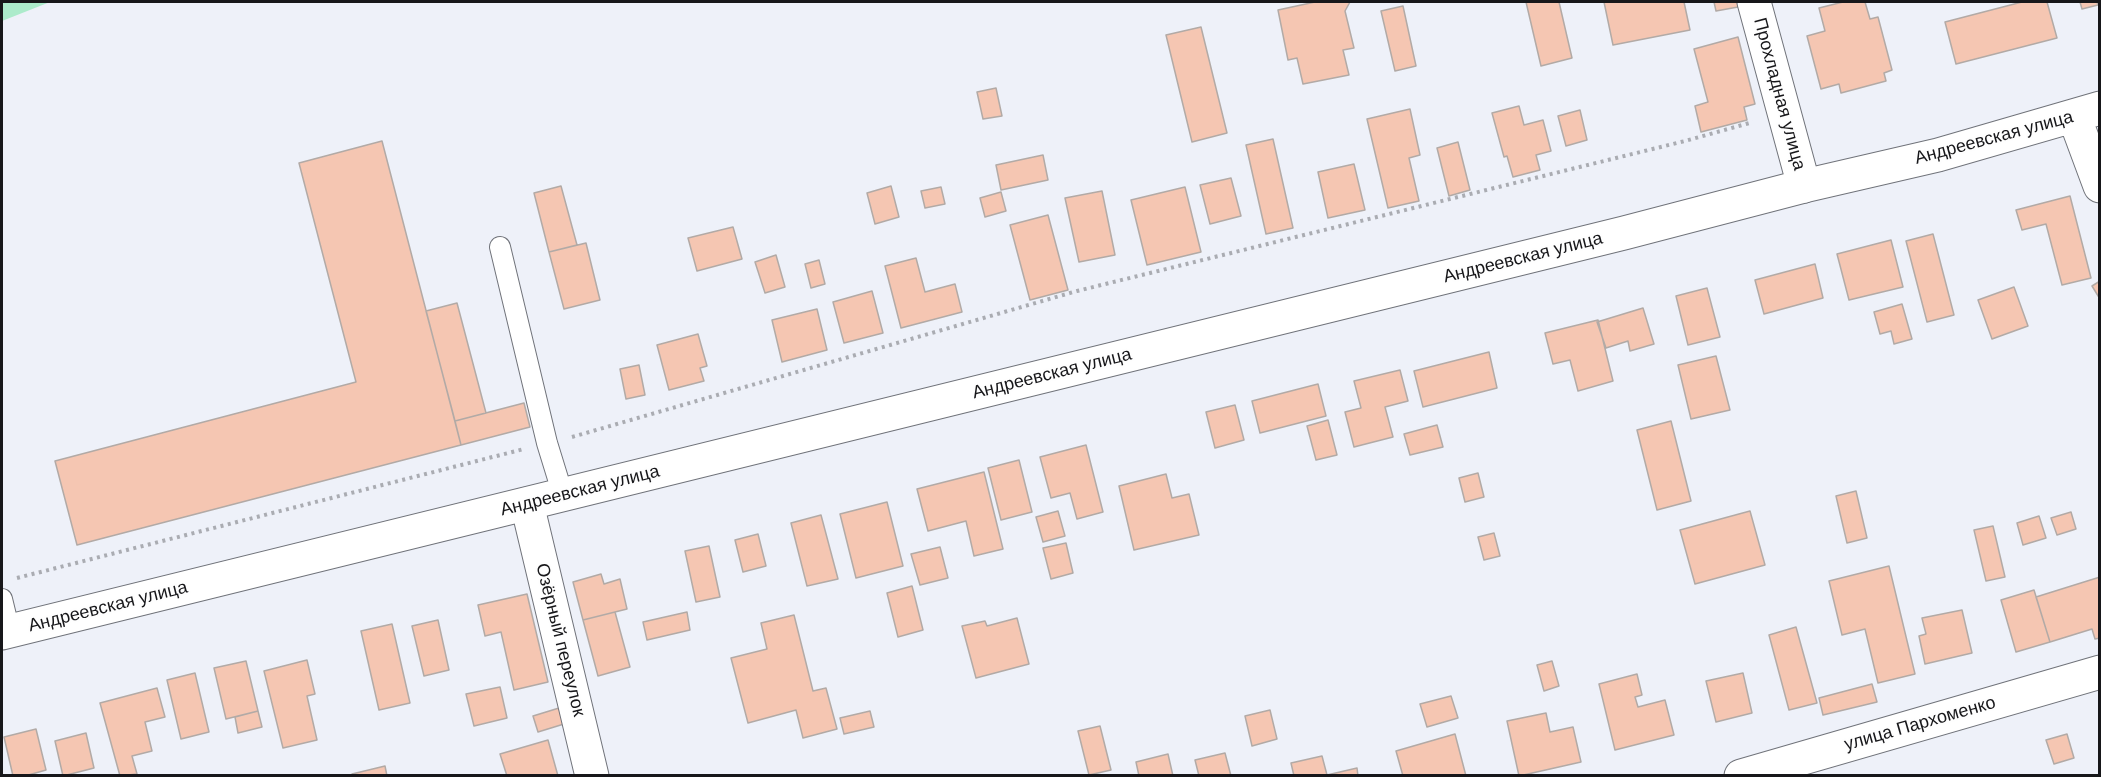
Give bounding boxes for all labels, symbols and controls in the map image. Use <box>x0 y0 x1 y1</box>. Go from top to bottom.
street label: Прохладная улица <box>1748 15 1810 173</box>
street label: Андреевская улица <box>1912 106 2076 170</box>
street label: Андреевская улица <box>1441 228 1605 288</box>
street label: Андреевская улица <box>970 344 1134 404</box>
street label: Андреевская улица <box>498 461 662 521</box>
street label: Озёрный переулок <box>531 561 589 719</box>
street label: Андреевская улица <box>26 577 190 637</box>
street label: улица Пархоменко <box>1842 692 1998 756</box>

